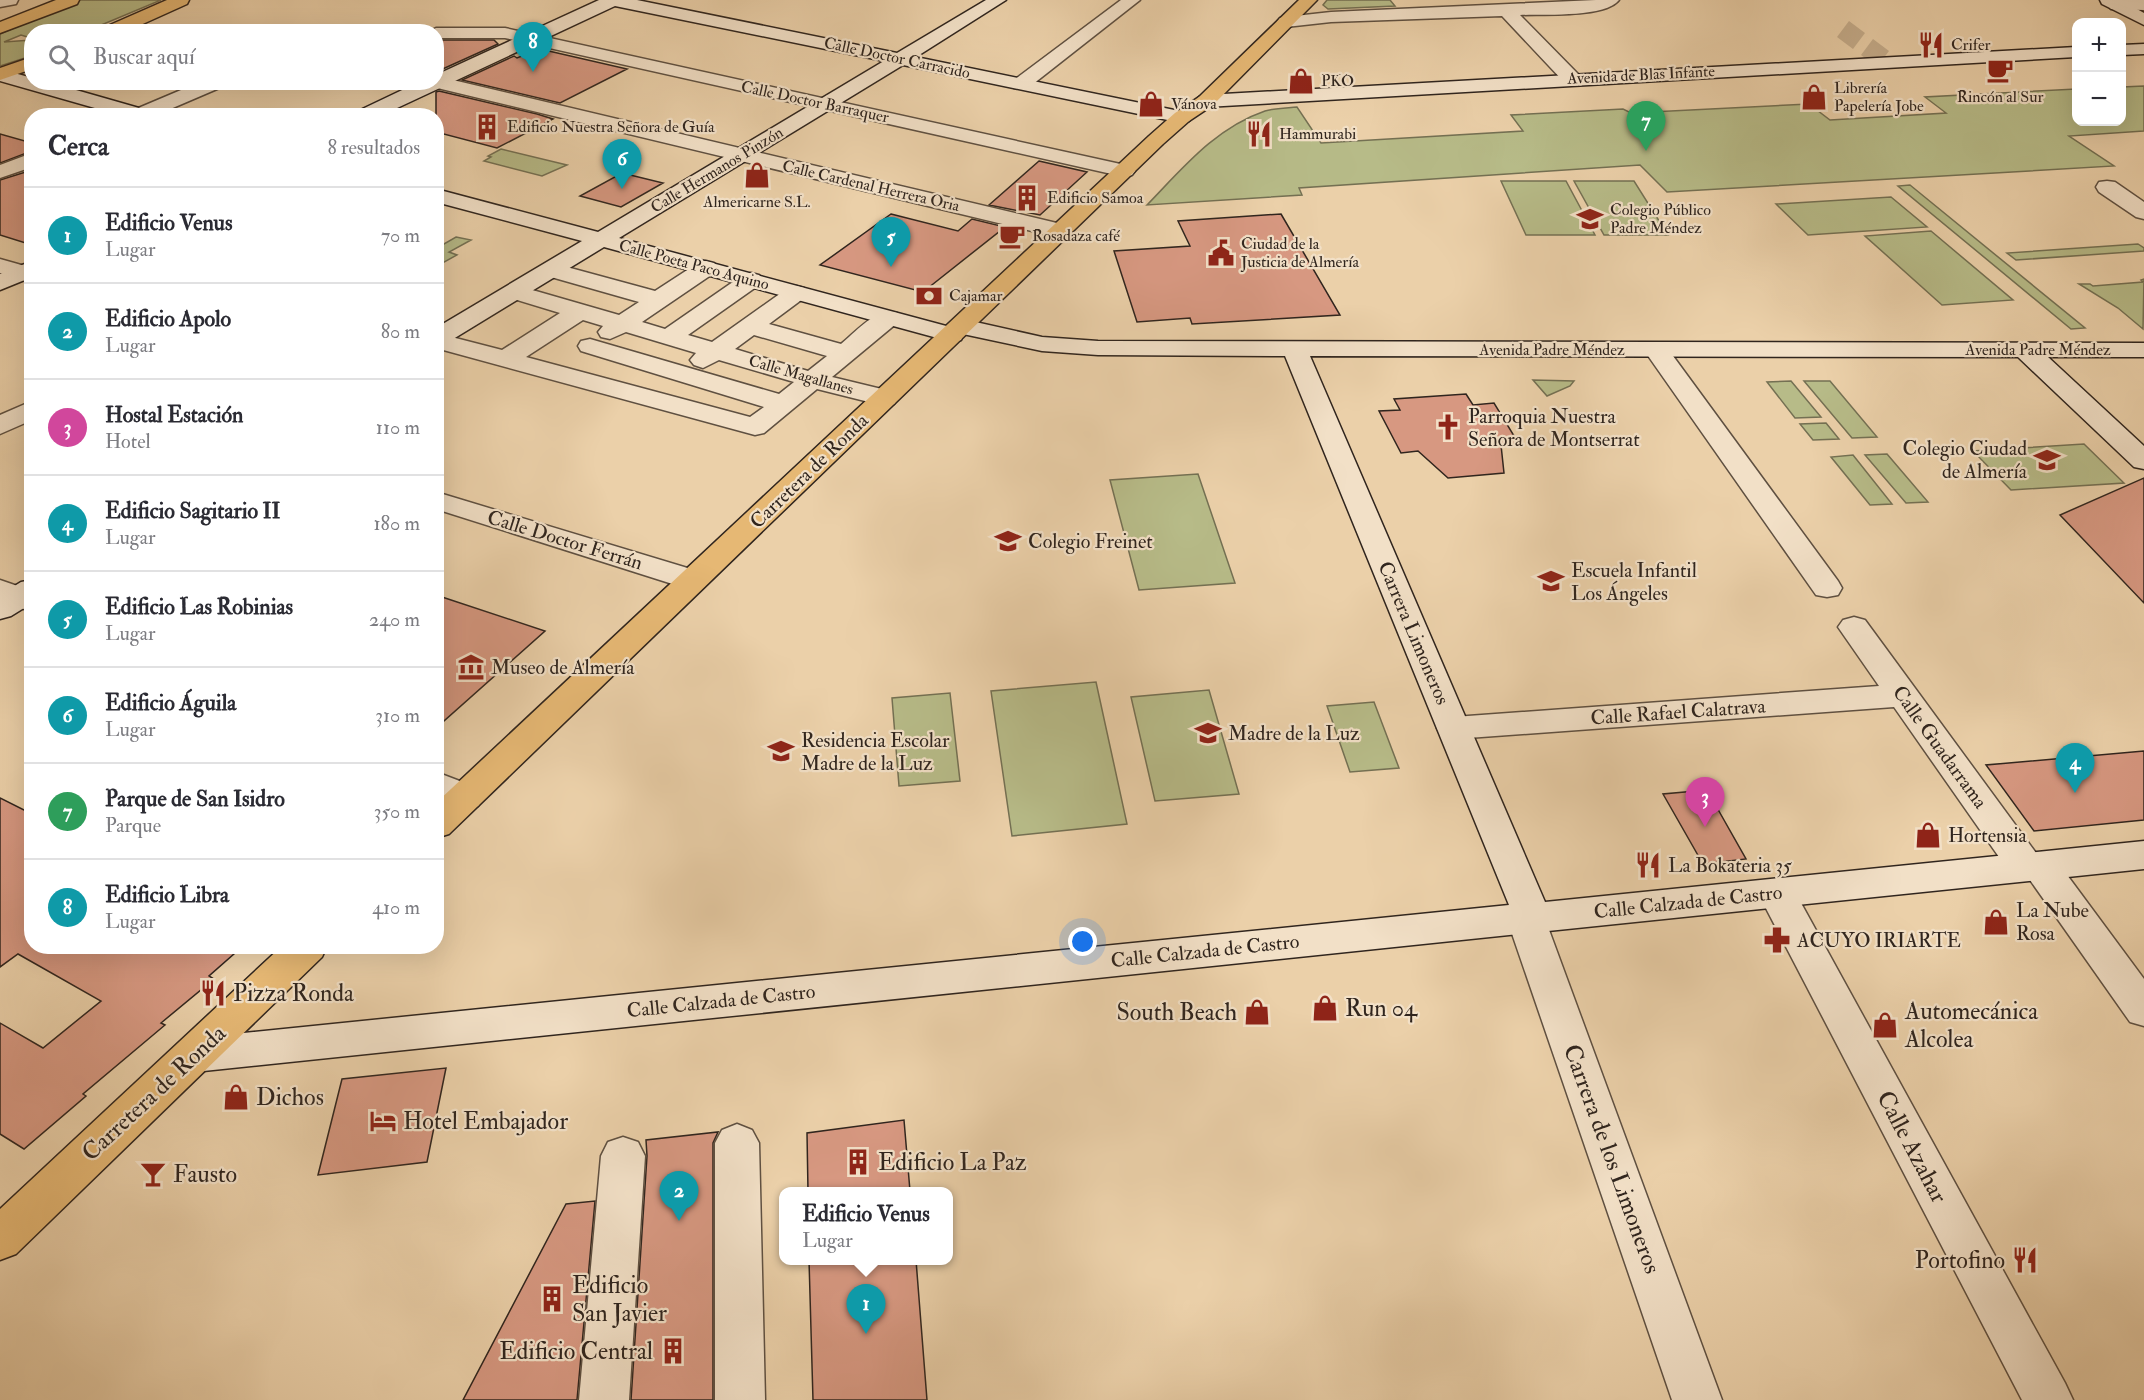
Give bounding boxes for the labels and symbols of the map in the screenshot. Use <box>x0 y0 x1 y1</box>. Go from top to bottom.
pin: 8 <box>514 22 552 72</box>
restaurant icon: Crifer <box>1916 30 1946 60</box>
street label: Calle Doctor Carracido <box>822 33 972 83</box>
place label: Crifer <box>1951 35 1991 55</box>
cafe icon: Rincón al Sur <box>1985 55 2015 85</box>
street label: Avenida de Blas Infante <box>1566 61 1716 89</box>
shop icon: PKO <box>1286 66 1316 96</box>
place label: PKO <box>1321 71 1354 91</box>
street label: Calle Doctor Barraquer <box>739 77 891 127</box>
place label: Librería Papelería Jobe <box>1834 78 1924 117</box>
shop icon: Librería Papelería Jobe <box>1799 82 1829 112</box>
place label: Rincón al Sur <box>1957 87 2043 107</box>
shop icon: Vánova <box>1136 89 1166 119</box>
place label: Vánova <box>1171 94 1217 114</box>
pin: 7 <box>1626 102 1666 151</box>
building icon: Edificio Nuestra Señora de Guía <box>472 112 502 142</box>
place label: Edificio Nuestra Señora de Guía <box>507 117 715 137</box>
restaurant icon: Hammurabi <box>1244 119 1274 149</box>
street label: Calle Hermanos Pinzón <box>647 122 787 218</box>
place label: Hammurabi <box>1279 124 1356 144</box>
pin: 6 <box>602 140 642 189</box>
street label: Calle Cardenal Herrera Oria <box>780 156 962 216</box>
shop icon: Almericarne S.L. <box>742 160 772 190</box>
building icon: Edificio Samoa <box>1012 183 1042 213</box>
place label: Edificio Samoa <box>1047 188 1144 208</box>
place label: Almericarne S.L. <box>702 192 811 212</box>
place label: Colegio Público Padre Méndez <box>1610 200 1711 238</box>
school or university icon: Colegio Público Padre Méndez <box>1575 204 1605 234</box>
pin: 5 <box>872 218 910 267</box>
cafe icon: Rosadaza café <box>997 221 1027 251</box>
place label: Rosadaza café <box>1032 226 1120 246</box>
place label: Ciudad de la Justicia de Almería <box>1240 234 1359 273</box>
street label: Calle Poeta Paco Aquino <box>617 235 772 295</box>
public building icon: Ciudad de la Justicia de Almería <box>1206 238 1236 268</box>
bank icon: Cajamar <box>914 281 944 311</box>
place label: Cajamar <box>949 286 1003 306</box>
street label: Avenida Padre Méndez <box>1478 340 1625 360</box>
street label: Avenida Padre Méndez <box>1964 340 2111 360</box>
street label: Calle Magallanes <box>746 350 856 400</box>
place label: Parroquia Nuestra Señora de Montserrat <box>1468 404 1640 452</box>
street label: Carretera de Ronda <box>745 408 874 534</box>
church icon: Parroquia Nuestra Señora de Montserrat <box>1433 412 1463 442</box>
place label: Colegio Ciudad de Almería <box>1903 436 2028 484</box>
school or university icon: Colegio Ciudad de Almería <box>2032 445 2062 475</box>
street label: Calle Doctor Ferrán <box>484 504 646 576</box>
school or university icon: Colegio Freinet <box>993 526 1023 556</box>
place label: Colegio Freinet <box>1028 529 1153 554</box>
street label: Carrera Limoneros <box>1373 558 1456 709</box>
place label: Escuela Infantil Los Ángeles <box>1571 558 1697 606</box>
school or university icon: Escuela Infantil Los Ángeles <box>1536 566 1566 596</box>
museum icon: Museo de Almería <box>456 652 486 682</box>
place label: Museo de Almería <box>491 655 635 680</box>
street label: Calle Guadarrama <box>1887 681 1993 814</box>
street label: Calle Rafael Calatrava <box>1590 693 1767 731</box>
school or university icon: Madre de la Luz <box>1193 718 1223 748</box>
place label: Madre de la Luz <box>1228 721 1360 746</box>
place label: Residencia Escolar Madre de la Luz <box>801 728 950 776</box>
school or university icon: Residencia Escolar Madre de la Luz <box>766 736 796 766</box>
pin: 4 <box>2056 744 2094 793</box>
pin: 3 <box>1686 778 1724 827</box>
shop icon: Hortensia <box>1913 820 1943 850</box>
place label: Hortensia <box>1948 823 2028 848</box>
restaurant icon: La Bokateria 35 <box>1633 850 1663 880</box>
place label: La Bokateria 35 <box>1668 853 1792 878</box>
street label: Calle Calzada de Castro <box>1593 880 1783 924</box>
place label: La Nube Rosa <box>2016 898 2089 946</box>
shop icon: La Nube Rosa <box>1981 907 2011 937</box>
pharmacy icon: ACUYO IRIARTE <box>1762 925 1792 955</box>
your location <box>1068 927 1097 956</box>
place label: ACUYO IRIARTE <box>1796 928 1961 953</box>
street label: Calle Calzada de Castro <box>1110 929 1300 973</box>
restaurant icon: Pizza Ronda <box>198 978 228 1008</box>
place label: Pizza Ronda <box>233 978 355 1009</box>
street label: Calle Calzada de Castro <box>626 979 816 1023</box>
shop icon: Run 04 <box>1310 993 1340 1023</box>
place label: Run 04 <box>1345 993 1418 1024</box>
place label: Automecánica Alcolea <box>1904 996 2039 1055</box>
place label: South Beach <box>1116 997 1237 1028</box>
shop icon: South Beach <box>1242 997 1272 1027</box>
shop icon: Automecánica Alcolea <box>1870 1010 1900 1040</box>
street label: Carretera de Ronda <box>75 1017 233 1168</box>
street label: Carrera de los Limoneros <box>1556 1040 1668 1278</box>
shop icon: Dichos <box>221 1082 251 1112</box>
place label: Dichos <box>256 1082 324 1113</box>
street label: Calle Azahar <box>1869 1086 1955 1209</box>
hotel icon: Hotel Embajador <box>368 1106 398 1136</box>
place label: Hotel Embajador <box>403 1106 568 1137</box>
building icon: Edificio La Paz <box>843 1147 873 1177</box>
place label: Edificio La Paz <box>878 1147 1027 1178</box>
bar icon: Fausto <box>138 1159 168 1189</box>
place label: Fausto <box>173 1159 237 1190</box>
pin: 2 <box>660 1172 698 1221</box>
place label: Portofino <box>1915 1245 2005 1276</box>
restaurant icon: Portofino <box>2010 1245 2040 1275</box>
place label: Edificio San Javier <box>572 1270 667 1329</box>
building icon: Edificio San Javier <box>537 1284 567 1314</box>
pin: 1 <box>846 1284 886 1334</box>
place label: Edificio Central <box>499 1336 653 1367</box>
building icon: Edificio Central <box>658 1336 688 1366</box>

